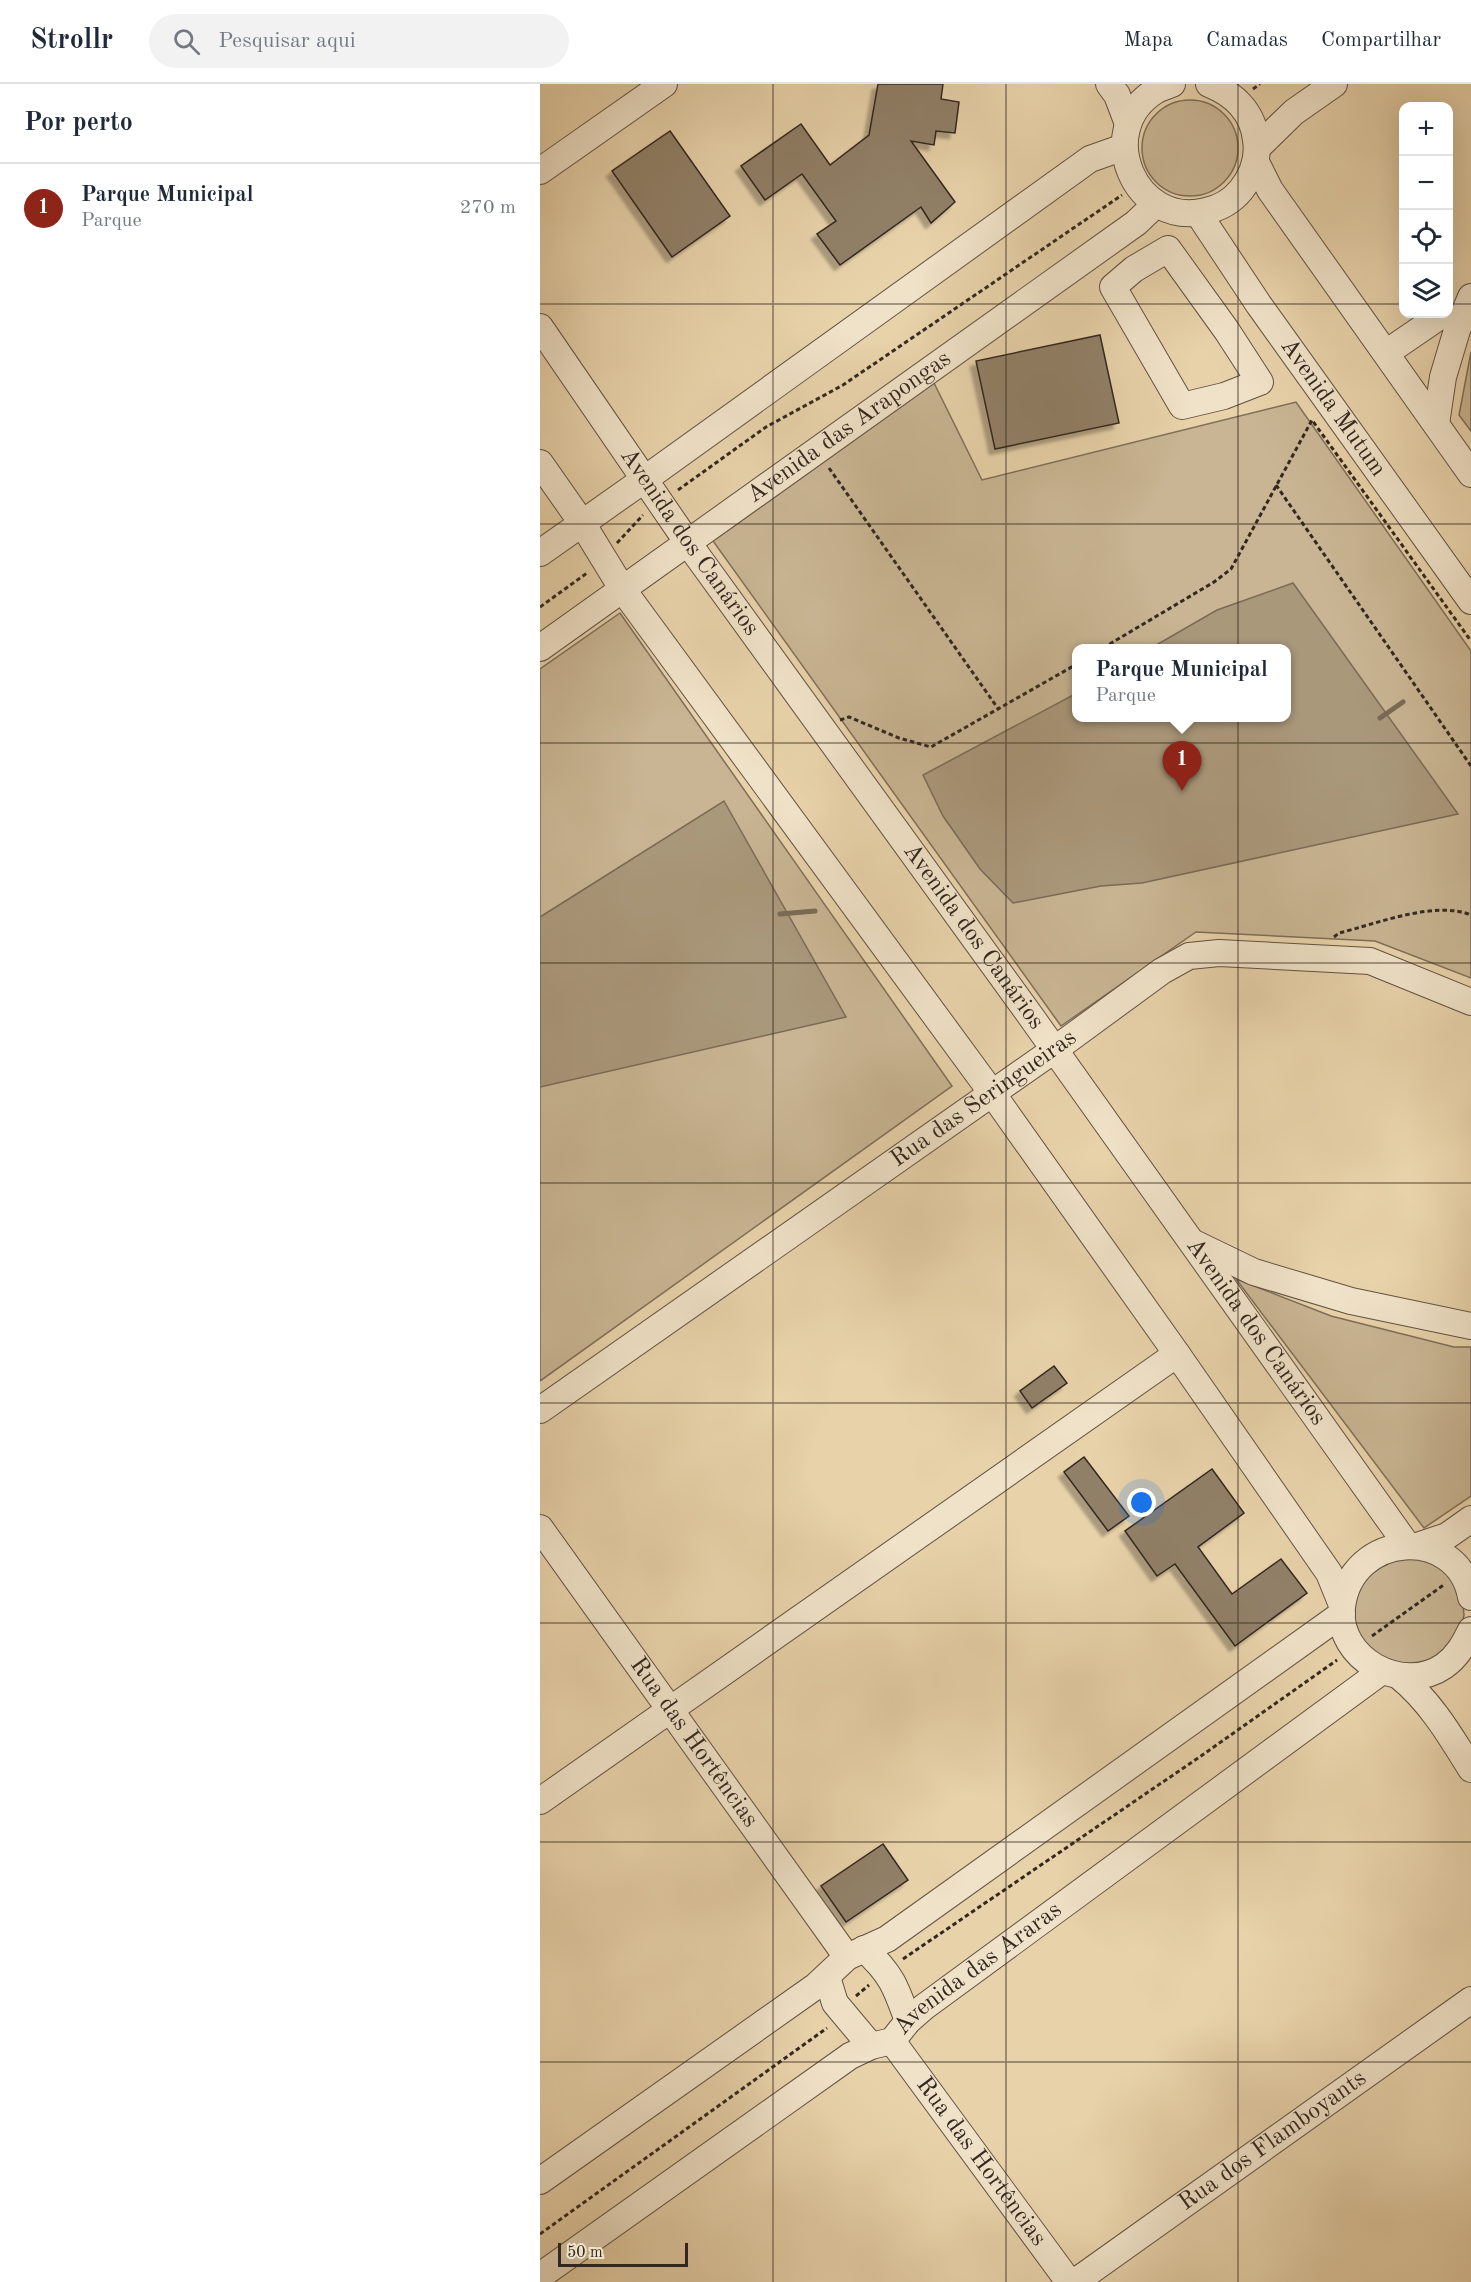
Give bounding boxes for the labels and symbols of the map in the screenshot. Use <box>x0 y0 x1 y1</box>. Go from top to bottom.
street label: Avenida Mutum <box>1275 335 1390 481</box>
street label: Avenida das Arapongas <box>743 347 956 508</box>
street label: Avenida dos Canários <box>615 444 763 640</box>
pin: 1 <box>1162 742 1202 791</box>
street label: Avenida dos Canários <box>898 839 1048 1034</box>
street label: Rua das Seringueiras <box>887 1026 1081 1172</box>
street label: Avenida dos Canários <box>1181 1234 1330 1430</box>
your location <box>1127 1488 1156 1517</box>
street label: Rua das Hortências <box>625 1653 762 1832</box>
street label: Avenida das Araras <box>890 1898 1067 2040</box>
street label: Rua dos Flamboyants <box>1175 2066 1371 2216</box>
street label: Rua das Hortências <box>911 2073 1050 2251</box>
scale bar <box>558 2240 688 2268</box>

